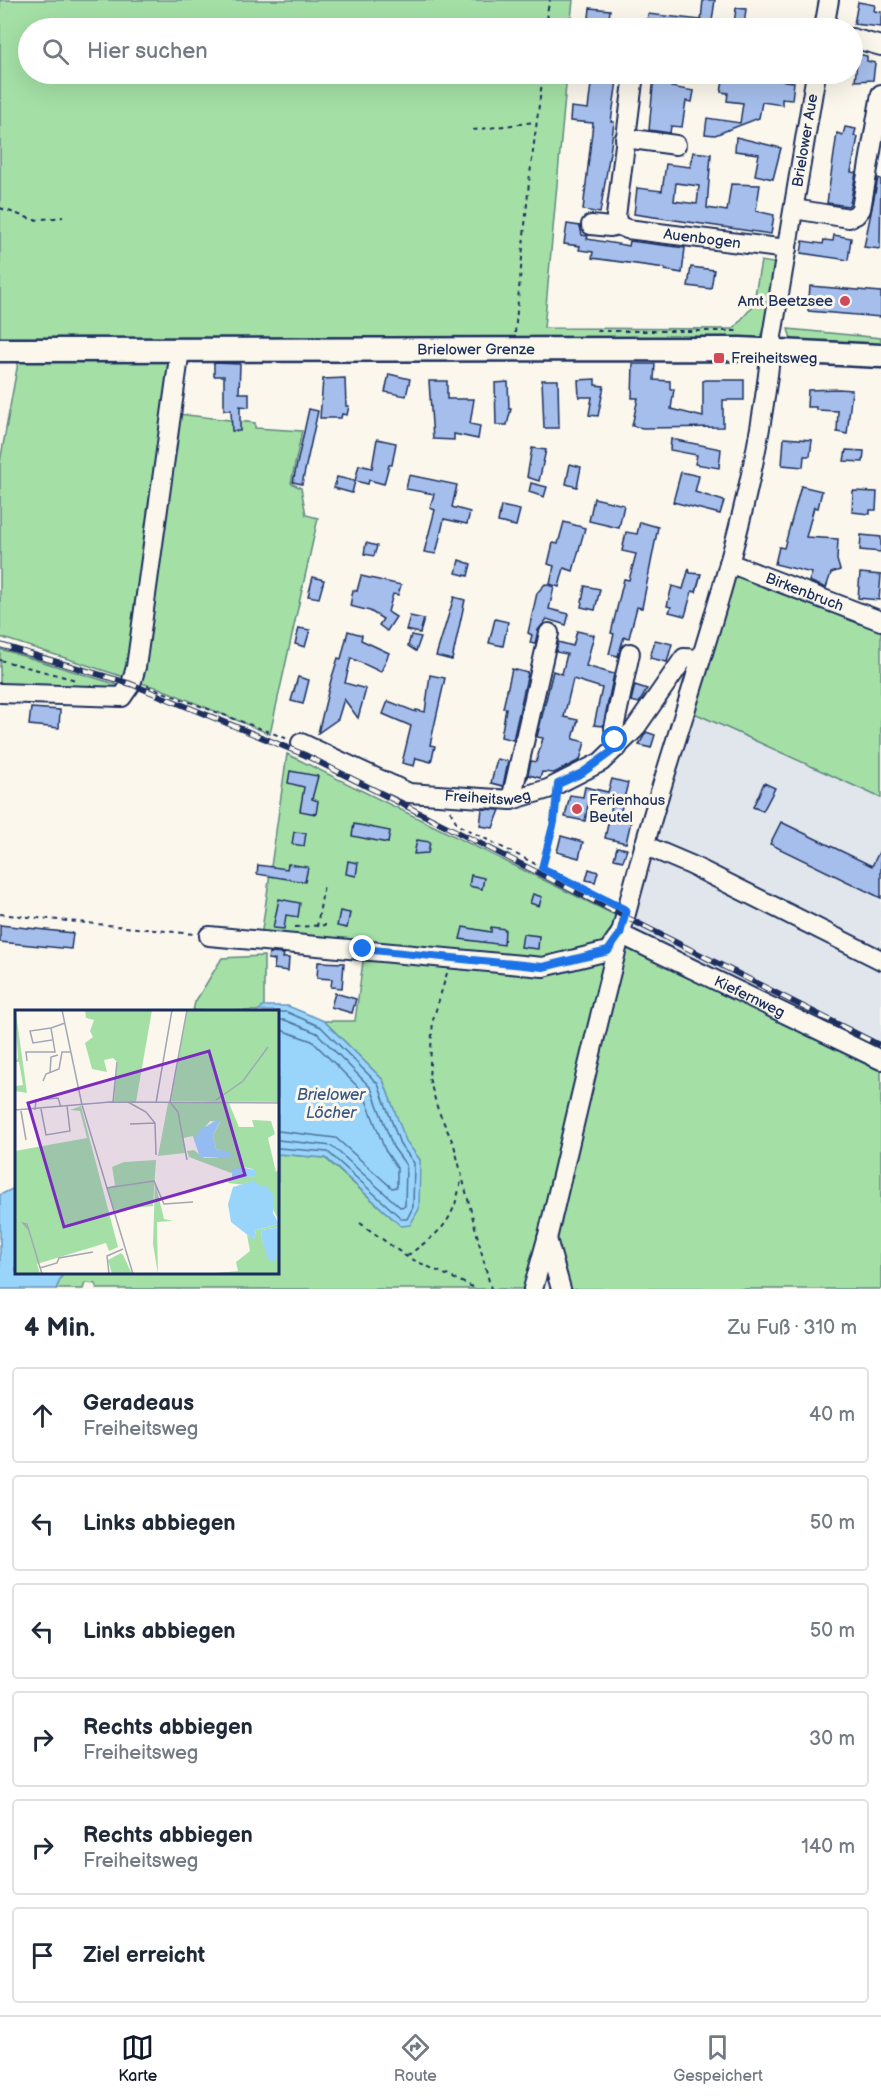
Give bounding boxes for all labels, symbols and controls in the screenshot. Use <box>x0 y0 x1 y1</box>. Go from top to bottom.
search box <box>18 18 863 84</box>
icon: search <box>39 35 72 68</box>
text: Hier suchen <box>87 38 208 65</box>
street label: Brielower Aue <box>788 92 823 189</box>
street label: Auenbogen <box>662 225 742 253</box>
place label: Amt Beetzsee <box>738 292 833 311</box>
marker: Amt Beetzsee <box>838 294 852 308</box>
street label: Brielower Grenze <box>417 340 535 359</box>
place label: Freiheitsweg <box>731 349 818 368</box>
marker: Freiheitsweg <box>712 351 726 365</box>
street label: Birkenbruch <box>763 569 846 616</box>
route start <box>601 726 627 752</box>
street label: Freiheitsweg <box>444 786 533 810</box>
place label: Ferienhaus Beutel <box>589 791 666 827</box>
marker: Ferienhaus Beutel <box>570 802 584 816</box>
route end <box>349 935 375 961</box>
street label: Kiefernweg <box>711 972 788 1022</box>
inset map <box>15 1010 279 1274</box>
water label: Brielower Löcher <box>297 1086 366 1123</box>
text: 4 Min. <box>24 1313 95 1344</box>
text: Zu Fuß · 310 m <box>728 1316 857 1340</box>
text: Geradeaus <box>83 1390 194 1417</box>
icon: ahead <box>26 1399 59 1432</box>
text: 40 m <box>809 1403 855 1427</box>
text: Freiheitsweg <box>83 1417 198 1441</box>
icon: left <box>26 1507 59 1540</box>
text: Links abbiegen <box>83 1510 236 1537</box>
text: 50 m <box>810 1511 855 1535</box>
icon: left <box>26 1615 59 1648</box>
text: Links abbiegen <box>83 1618 236 1645</box>
text: 50 m <box>810 1619 855 1643</box>
text: Rechts abbiegen <box>83 1714 253 1741</box>
icon: right <box>26 1723 59 1756</box>
text: 30 m <box>809 1727 855 1751</box>
text: Freiheitsweg <box>83 1741 198 1765</box>
text: Rechts abbiegen <box>83 1822 253 1849</box>
icon: right <box>26 1831 59 1864</box>
text: 140 m <box>801 1835 855 1859</box>
text: Freiheitsweg <box>83 1849 198 1873</box>
icon: arrive <box>26 1939 59 1972</box>
text: Ziel erreicht <box>83 1942 205 1969</box>
tab: Karte <box>118 2031 157 2086</box>
tab: Route <box>394 2031 437 2086</box>
tab: Gespeichert <box>673 2031 763 2086</box>

